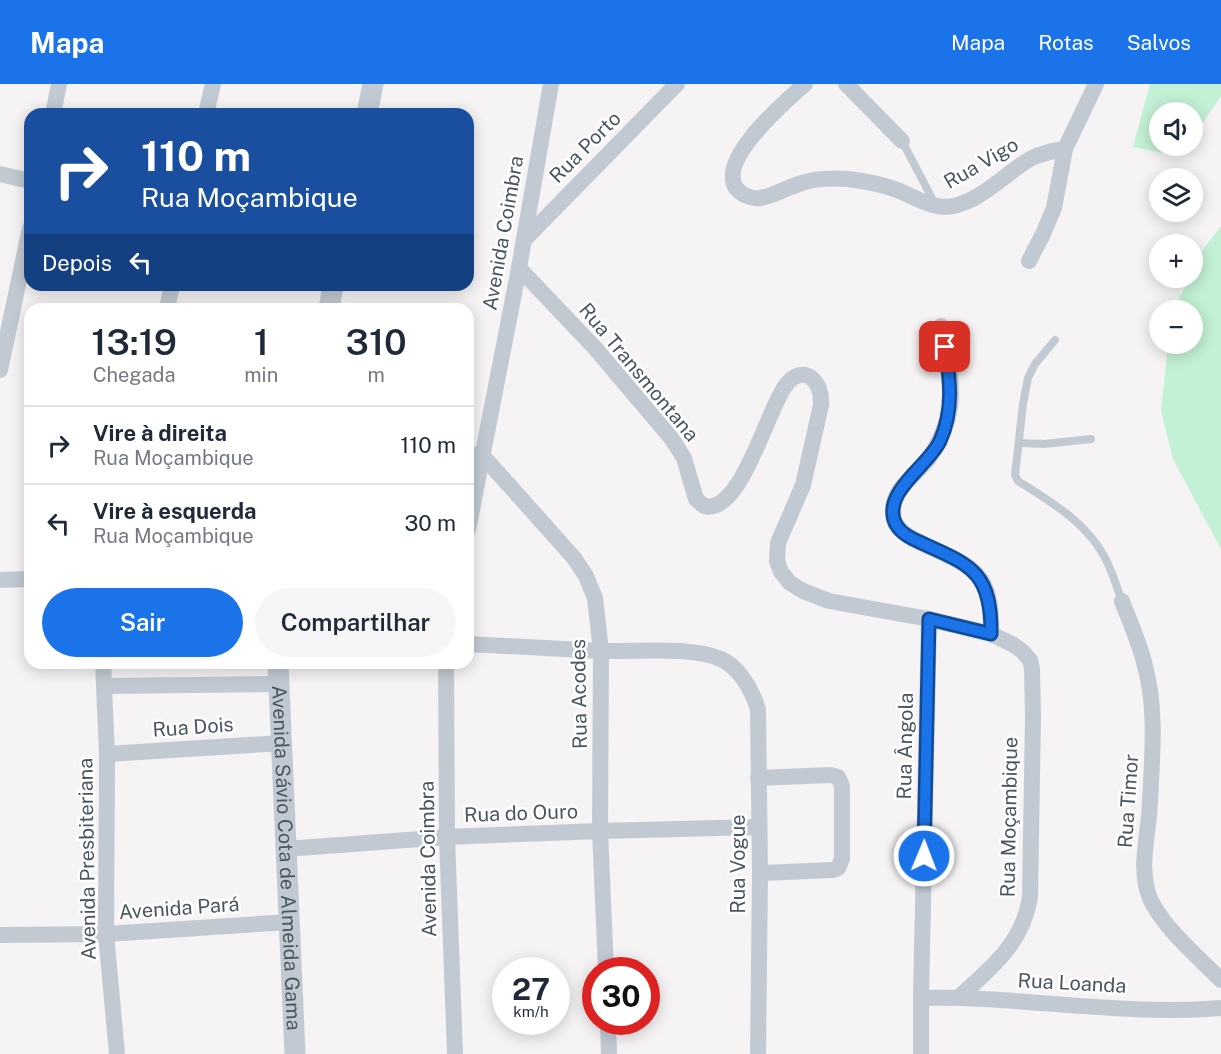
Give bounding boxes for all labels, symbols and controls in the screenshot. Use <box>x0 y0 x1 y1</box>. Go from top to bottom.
text: Mapa <box>30 26 104 59</box>
text: Mapa <box>951 30 1005 55</box>
text: Rotas <box>1038 30 1094 55</box>
text: Salvos <box>1127 30 1191 55</box>
map controls <box>1149 102 1203 354</box>
button: sound <box>1149 102 1203 156</box>
street label: Rua Porto <box>544 106 626 188</box>
text: 110 m <box>141 131 251 180</box>
icon: right <box>42 132 120 210</box>
street label: Rua Vigo <box>939 132 1023 194</box>
street label: Avenida Coimbra <box>478 154 528 312</box>
button: layers <box>1149 168 1203 222</box>
text: Rua Moçambique <box>141 181 358 213</box>
button: + <box>1149 234 1203 288</box>
icon: left <box>124 246 157 279</box>
text: Depois <box>42 250 112 276</box>
street label: Rua Transmontana <box>574 298 704 446</box>
button: − <box>1149 300 1203 354</box>
text: 13:19 <box>91 321 177 363</box>
text: 1 <box>254 321 269 363</box>
text: 310 <box>346 321 407 363</box>
pin <box>919 321 970 372</box>
icon: arrive <box>928 330 961 363</box>
text: Chegada <box>93 363 176 387</box>
text: min <box>244 363 278 387</box>
text: m <box>367 363 385 387</box>
text: Vire à direita <box>93 420 227 446</box>
icon: right <box>42 429 75 462</box>
text: 110 m <box>400 432 456 458</box>
text: Rua Moçambique <box>93 446 254 470</box>
text: Vire à esquerda <box>93 498 257 524</box>
icon: left <box>42 507 75 540</box>
text: 30 m <box>404 510 456 536</box>
text: Rua Moçambique <box>93 524 254 548</box>
button: Sair <box>42 588 243 657</box>
button: Compartilhar <box>255 588 456 657</box>
street label: Rua Acodes <box>566 639 592 749</box>
street label: Avenida Sávio Cota de Almeida Gama <box>267 685 306 1031</box>
street label: Rua Ângola <box>892 692 918 800</box>
street label: Rua Dois <box>152 712 234 742</box>
street label: Rua Moçambique <box>996 736 1022 898</box>
street label: Rua Timor <box>1113 753 1143 849</box>
street label: Avenida Presbiteriana <box>73 758 101 960</box>
street label: Avenida Coimbra <box>415 781 441 937</box>
street label: Rua do Ouro <box>464 799 578 827</box>
street label: Rua Vogue <box>726 814 750 914</box>
position arrow <box>892 824 956 888</box>
street label: Avenida Pará <box>118 892 240 924</box>
speed limit sign: 30 <box>582 957 660 1035</box>
street label: Rua Loanda <box>1017 968 1127 998</box>
text: 27 <box>512 971 550 1007</box>
text: km/h <box>513 1003 549 1020</box>

